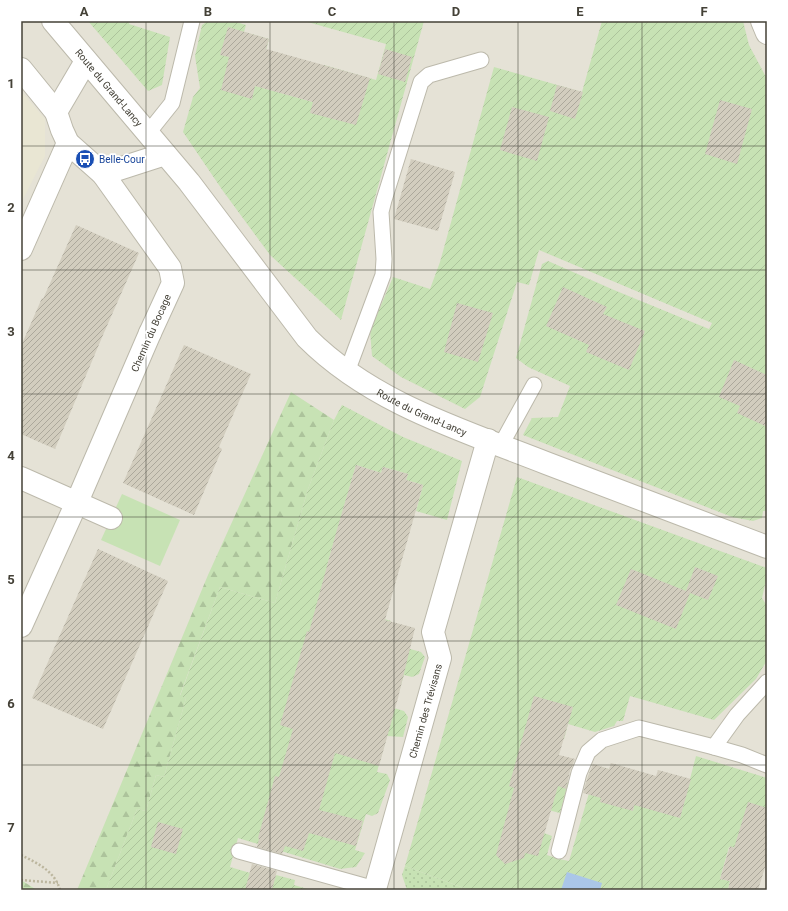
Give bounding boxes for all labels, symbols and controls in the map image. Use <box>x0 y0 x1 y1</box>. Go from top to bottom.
text: A <box>80 4 89 19</box>
text: B <box>204 4 212 19</box>
text: C <box>328 4 337 19</box>
text: D <box>452 4 460 19</box>
text: E <box>576 4 584 19</box>
text: F <box>700 4 708 19</box>
street label: Route du Grand-Lancy <box>73 47 145 129</box>
text: 1 <box>7 76 15 91</box>
bus stop icon: Belle-Cour <box>74 148 96 170</box>
place label: Belle-Cour <box>99 154 145 165</box>
text: 2 <box>7 200 15 215</box>
street label: Chemin du Bocage <box>129 293 173 373</box>
text: 3 <box>7 324 15 339</box>
street label: Route du Grand-Lancy <box>375 386 469 438</box>
text: 4 <box>7 448 15 463</box>
text: 5 <box>7 572 15 587</box>
street label: Chemin des Trévisans <box>407 662 444 759</box>
text: 6 <box>7 696 15 711</box>
text: 7 <box>7 820 15 835</box>

